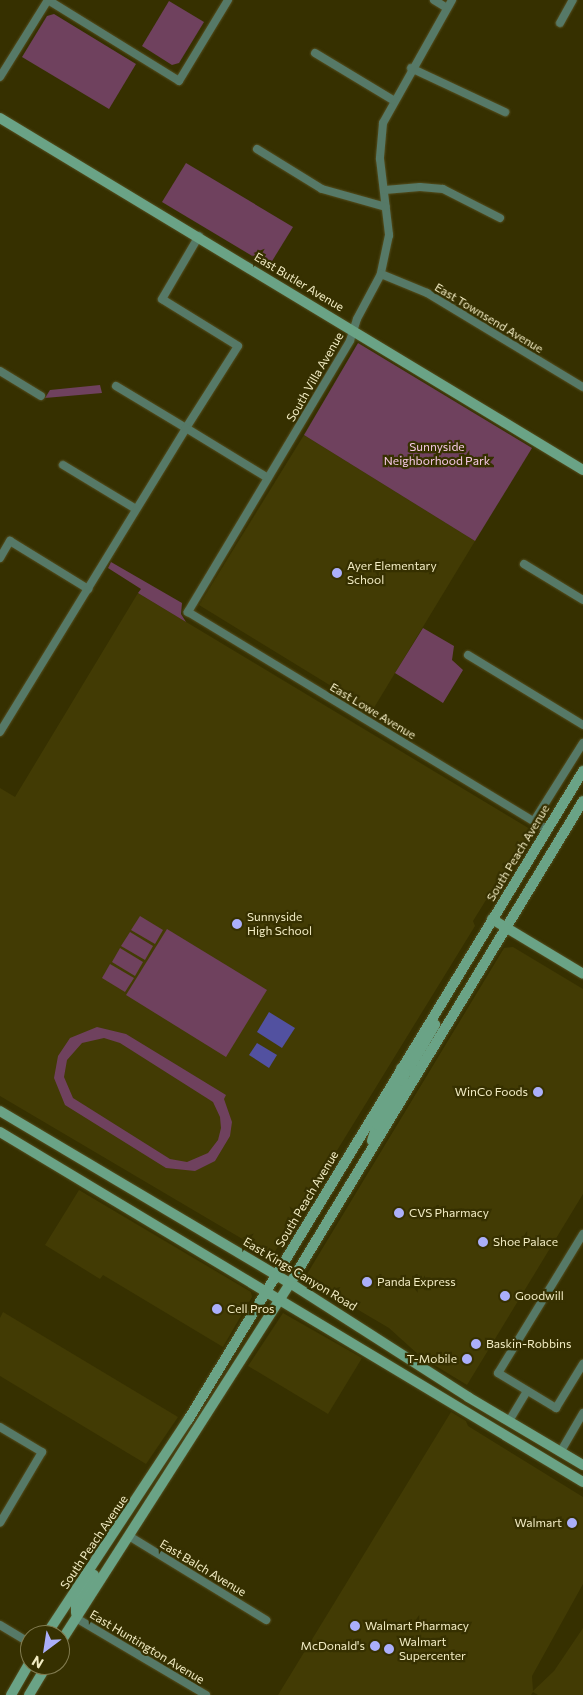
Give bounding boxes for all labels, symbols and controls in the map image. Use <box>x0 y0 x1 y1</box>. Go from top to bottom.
street label: East Butler Avenue <box>252 250 346 314</box>
street label: East Townsend Avenue <box>432 280 546 356</box>
street label: South Villa Avenue <box>284 330 346 424</box>
park label: Sunnyside Neighborhood Park <box>384 440 490 468</box>
place label: Ayer Elementary School <box>347 559 437 587</box>
marker: Ayer Elementary School <box>331 567 343 579</box>
street label: East Lowe Avenue <box>327 680 419 742</box>
street label: South Peach Avenue <box>483 802 553 904</box>
place label: Sunnyside High School <box>247 910 312 938</box>
marker: Sunnyside High School <box>231 918 243 930</box>
place label: WinCo Foods <box>455 1085 528 1099</box>
marker: WinCo Foods <box>532 1086 544 1098</box>
street label: South Peach Avenue <box>272 1148 342 1250</box>
place label: CVS Pharmacy <box>409 1206 489 1220</box>
marker: CVS Pharmacy <box>393 1207 405 1219</box>
street label: East Kings Canyon Road <box>241 1234 359 1314</box>
place label: Shoe Palace <box>493 1235 558 1249</box>
marker: Shoe Palace <box>477 1236 489 1248</box>
place label: Panda Express <box>377 1275 456 1289</box>
marker: Panda Express <box>361 1276 373 1288</box>
place label: Goodwill <box>515 1289 564 1303</box>
marker: Goodwill <box>499 1290 511 1302</box>
place label: Cell Pros <box>227 1302 275 1316</box>
marker: Cell Pros <box>211 1303 223 1315</box>
place label: Baskin-Robbins <box>486 1337 571 1351</box>
marker: Baskin-Robbins <box>470 1338 482 1350</box>
place label: T-Mobile <box>407 1352 457 1366</box>
marker: T-Mobile <box>461 1353 473 1365</box>
street label: South Peach Avenue <box>57 1492 131 1592</box>
place label: Walmart <box>515 1516 562 1530</box>
marker: Walmart <box>566 1517 578 1529</box>
street label: East Balch Avenue <box>157 1537 249 1599</box>
street label: East Huntington Avenue <box>87 1607 207 1687</box>
place label: Walmart Pharmacy <box>365 1619 469 1633</box>
marker: Walmart Pharmacy <box>349 1620 361 1632</box>
north arrow <box>20 1625 70 1675</box>
place label: Walmart Supercenter <box>399 1635 466 1663</box>
place label: McDonald's <box>301 1639 365 1653</box>
marker: McDonald's <box>369 1640 381 1652</box>
marker: Walmart Supercenter <box>383 1643 395 1655</box>
text: N <box>29 1652 46 1672</box>

